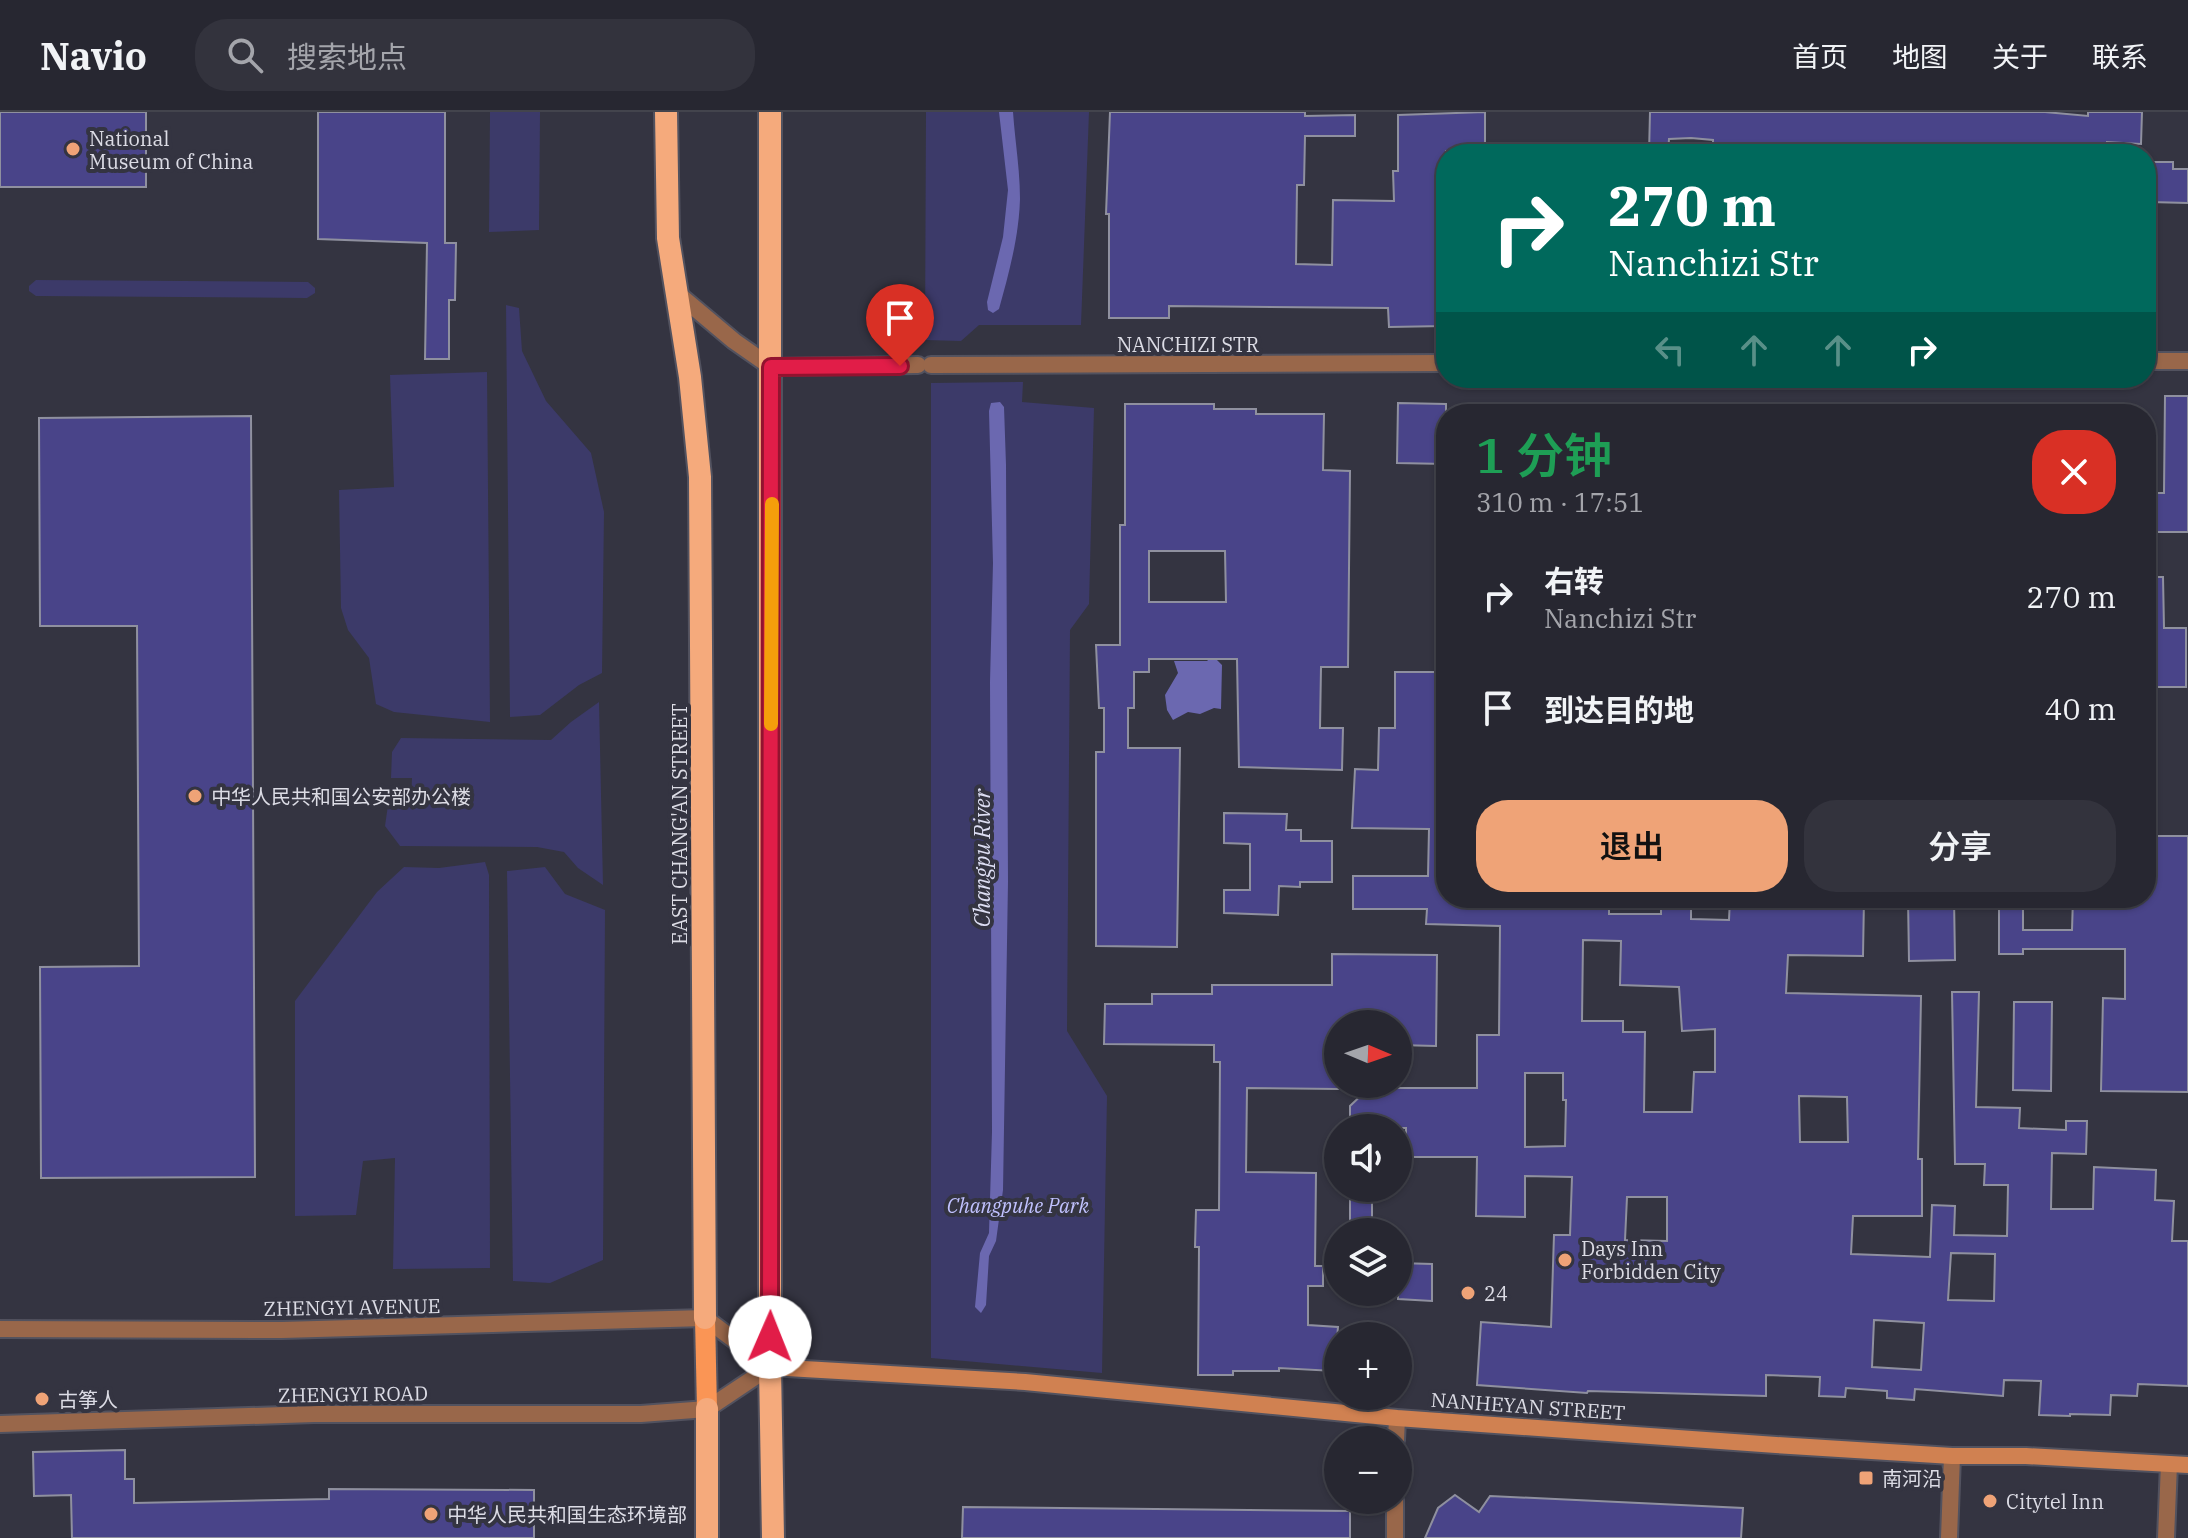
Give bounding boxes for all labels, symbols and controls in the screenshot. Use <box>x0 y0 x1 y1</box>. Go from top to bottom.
search box <box>195 19 755 91</box>
text: Navio <box>40 31 147 80</box>
icon: search <box>223 33 267 77</box>
text: 搜索地点 <box>287 37 407 76</box>
text: 首页 <box>1792 38 1848 75</box>
text: 地图 <box>1892 38 1948 75</box>
text: 关于 <box>1992 38 2048 75</box>
text: 联系 <box>2092 38 2148 75</box>
place label: National Museum of China <box>89 125 254 175</box>
marker: National Museum of China <box>64 140 82 158</box>
text: 270 m <box>1608 169 1776 241</box>
icon: right <box>1476 176 1580 280</box>
text: Nanchizi Str <box>1608 239 1819 286</box>
pin <box>866 284 934 366</box>
icon: arrive <box>878 296 922 340</box>
icon: left <box>1648 328 1692 372</box>
icon: ahead <box>1732 328 1776 372</box>
icon: ahead <box>1816 328 1860 372</box>
icon: right <box>1900 328 1944 372</box>
street label: NANCHIZI STR <box>1117 331 1260 358</box>
text: 1 分钟 <box>1476 424 1612 486</box>
button: close <box>2032 430 2116 514</box>
text: 310 m · 17:51 <box>1476 485 1644 519</box>
text: 右转 <box>1544 561 1604 600</box>
icon: right <box>1476 574 1520 618</box>
text: 270 m <box>2026 577 2116 616</box>
text: Nanchizi Str <box>1544 601 1696 635</box>
icon: arrive <box>1476 686 1520 730</box>
text: 40 m <box>2044 689 2116 728</box>
text: 到达目的地 <box>1544 690 1694 729</box>
street label: EAST CHANG'AN STREET <box>666 703 693 945</box>
place label: 中华人民共和国公安部办公楼 <box>211 783 471 810</box>
marker: 中华人民共和国公安部办公楼 <box>186 787 204 805</box>
water label: Changpu River <box>967 787 996 927</box>
button: 退出 <box>1476 800 1788 892</box>
button: 分享 <box>1804 800 2116 892</box>
north arrow <box>1324 1010 1412 1098</box>
map controls <box>1324 1010 1412 1514</box>
button: sound <box>1324 1114 1412 1202</box>
park label: Changpuhe Park <box>947 1192 1090 1219</box>
button: layers <box>1324 1218 1412 1306</box>
place label: Days Inn Forbidden City <box>1581 1235 1721 1285</box>
marker: Days Inn Forbidden City <box>1556 1251 1574 1269</box>
place label: 24 <box>1484 1280 1508 1307</box>
marker: 24 <box>1459 1284 1477 1302</box>
street label: ZHENGYI AVENUE <box>263 1292 441 1322</box>
position arrow <box>728 1295 812 1379</box>
button: + <box>1324 1322 1412 1410</box>
street label: ZHENGYI ROAD <box>278 1379 428 1409</box>
place label: 古筝人 <box>58 1386 118 1413</box>
street label: NANHEYAN STREET <box>1430 1386 1626 1426</box>
marker: 古筝人 <box>33 1390 51 1408</box>
button: − <box>1324 1426 1412 1514</box>
place label: 南河沿 <box>1882 1465 1942 1492</box>
marker: 南河沿 <box>1857 1469 1875 1487</box>
place label: Citytel Inn <box>2006 1488 2104 1515</box>
marker: Citytel Inn <box>1981 1492 1999 1510</box>
place label: 中华人民共和国生态环境部 <box>447 1501 687 1528</box>
marker: 中华人民共和国生态环境部 <box>422 1505 440 1523</box>

